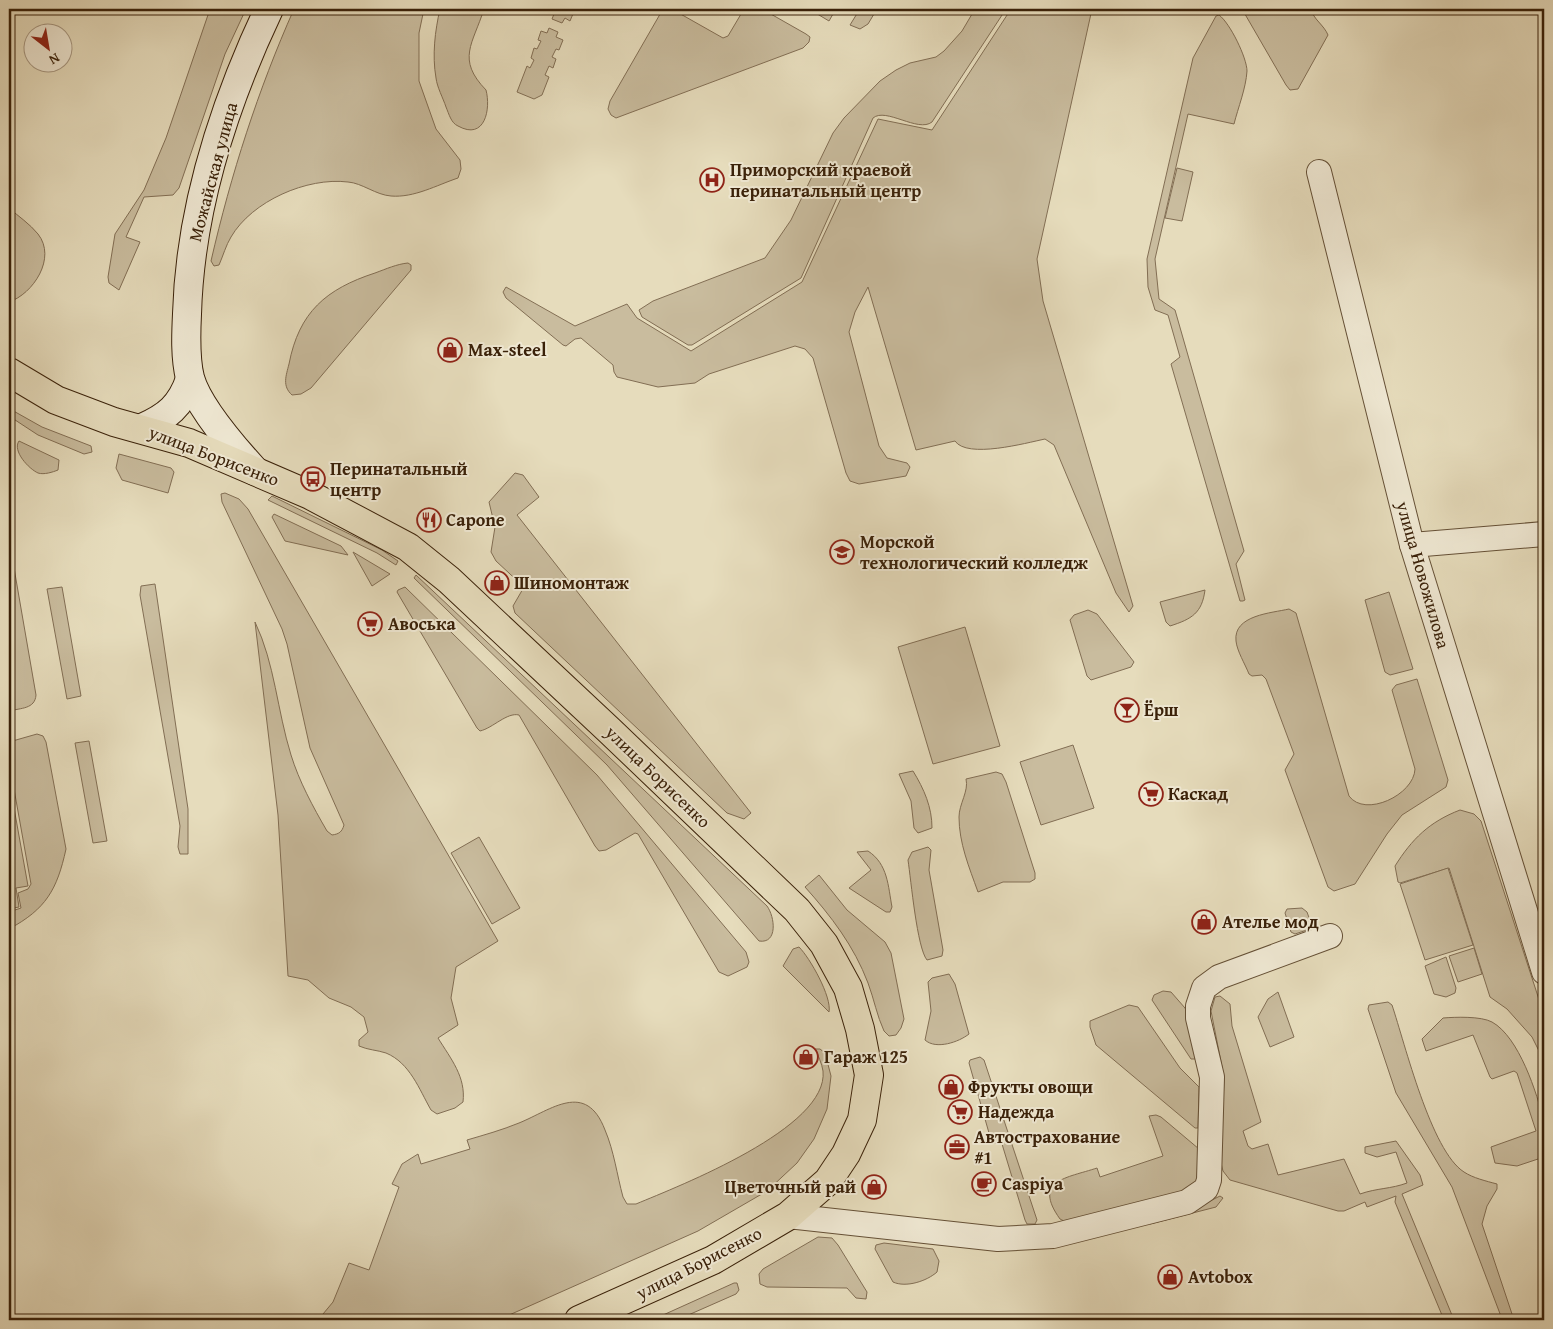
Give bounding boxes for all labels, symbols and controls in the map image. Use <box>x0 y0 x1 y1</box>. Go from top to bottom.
north arrow <box>22 22 72 72</box>
text: N <box>45 48 64 70</box>
street label: Можайская улица <box>181 99 244 245</box>
place label: Приморский краевой перинатальный центр <box>730 156 921 204</box>
hospital icon: Приморский краевой перинатальный центр <box>699 167 725 193</box>
place label: Max-steel <box>468 336 547 363</box>
shop icon: Max-steel <box>437 337 463 363</box>
street label: улица Борисенко <box>144 418 283 493</box>
place label: Перинатальный центр <box>330 455 468 503</box>
bus stop icon: Перинатальный центр <box>300 466 326 492</box>
street label: улица Новожилова <box>1389 497 1458 652</box>
place label: Capone <box>446 506 505 533</box>
restaurant icon: Capone <box>416 507 442 533</box>
place label: Морской технологический колледж <box>860 528 1089 576</box>
school or university icon: Морской технологический колледж <box>829 539 855 565</box>
place label: Шиномонтаж <box>514 569 630 596</box>
shop icon: Шиномонтаж <box>484 570 510 596</box>
place label: Авоська <box>388 610 456 637</box>
supermarket icon: Авоська <box>357 611 383 637</box>
place label: Ёрш <box>1144 696 1179 723</box>
bar icon: Ёрш <box>1114 697 1140 723</box>
street label: улица Борисенко <box>599 718 717 834</box>
place label: Каскад <box>1168 780 1228 807</box>
supermarket icon: Каскад <box>1138 781 1164 807</box>
place label: Ателье мод <box>1222 908 1319 935</box>
shop icon: Ателье мод <box>1191 909 1217 935</box>
place label: Гараж 125 <box>824 1043 908 1070</box>
shop icon: Гараж 125 <box>793 1044 819 1070</box>
place label: Фрукты овощи <box>968 1073 1093 1100</box>
shop icon: Фрукты овощи <box>938 1074 964 1100</box>
place label: Надежда <box>978 1098 1055 1125</box>
supermarket icon: Надежда <box>947 1099 973 1125</box>
place label: Автострахование #1 <box>974 1123 1121 1171</box>
office icon: Автострахование #1 <box>944 1134 970 1160</box>
place label: Caspiya <box>1002 1170 1064 1197</box>
cafe icon: Caspiya <box>971 1171 997 1197</box>
place label: Цветочный рай <box>725 1173 856 1200</box>
shop icon: Цветочный рай <box>861 1174 887 1200</box>
street label: улица Борисенко <box>630 1219 766 1306</box>
place label: Avtobox <box>1188 1263 1253 1290</box>
shop icon: Avtobox <box>1157 1264 1183 1290</box>

